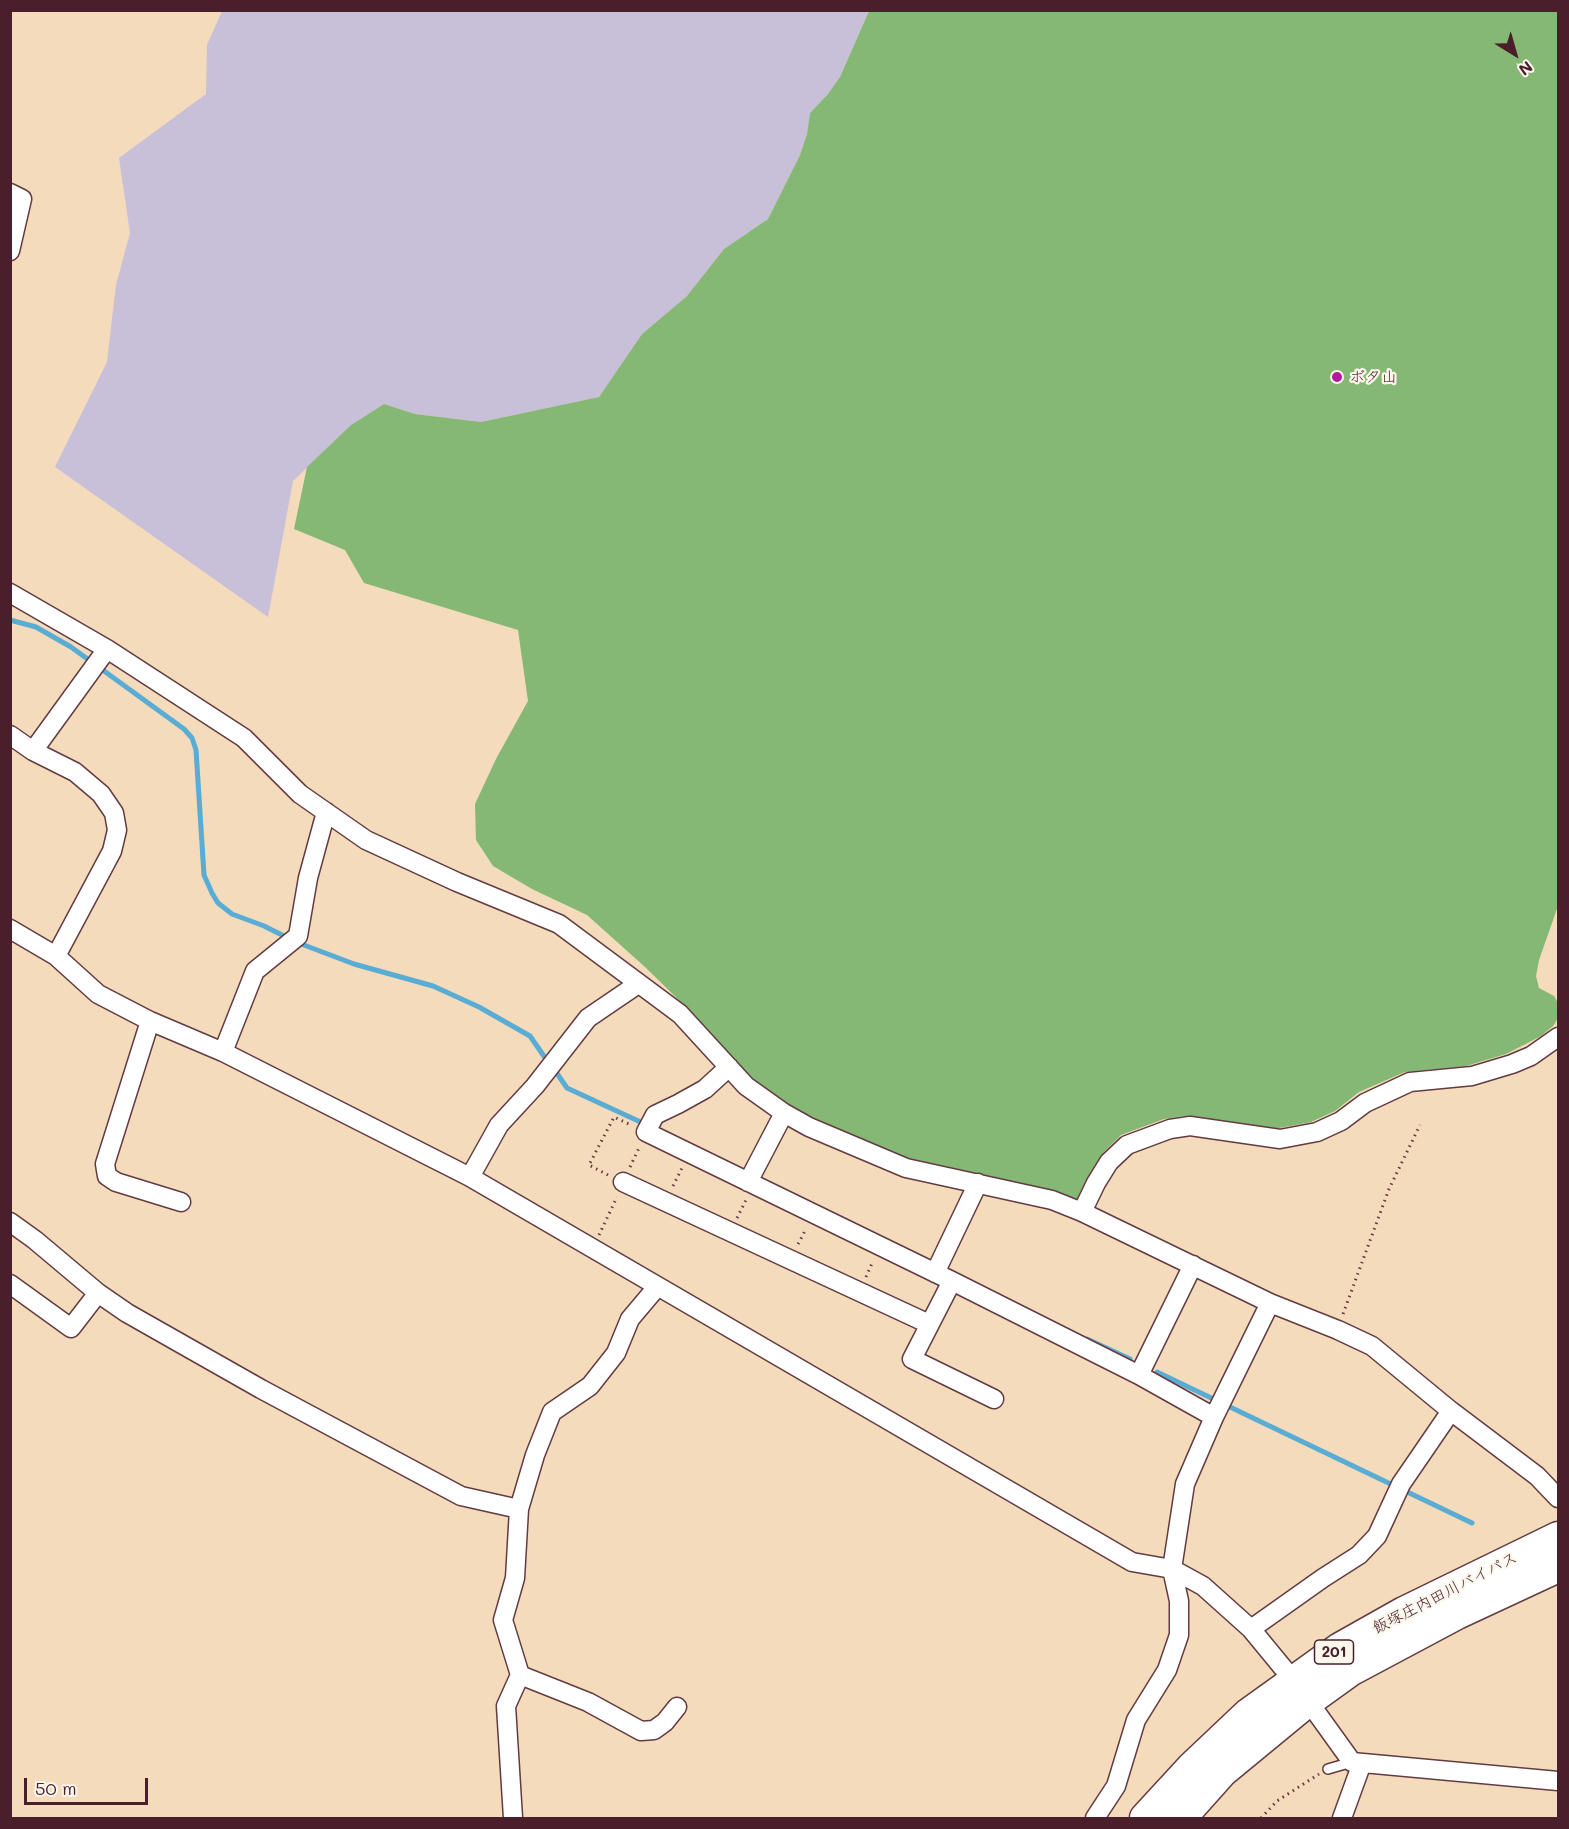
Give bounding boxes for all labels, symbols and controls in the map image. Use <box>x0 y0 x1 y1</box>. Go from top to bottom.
north arrow <box>1485 24 1545 84</box>
text: N <box>1515 57 1537 81</box>
place label: ボタ山 <box>1349 367 1397 387</box>
marker: ボタ山 <box>1330 370 1344 384</box>
street label: 飯塚庄内田川バイパス <box>1369 1548 1521 1638</box>
road number: 201 <box>1314 1640 1354 1664</box>
scale bar <box>27 1766 152 1804</box>
text: 50 m <box>35 1776 77 1800</box>

